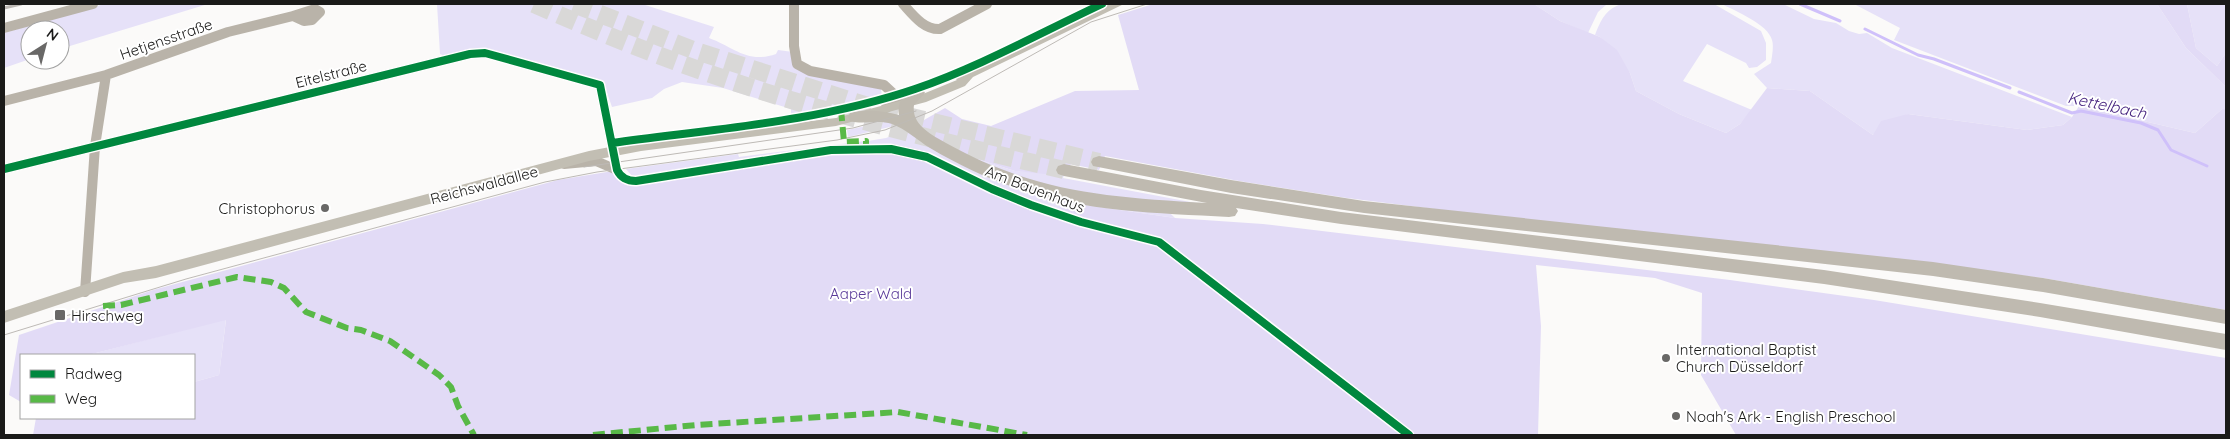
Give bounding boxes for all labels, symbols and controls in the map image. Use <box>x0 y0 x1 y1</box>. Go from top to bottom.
street label: Hetjensstraße <box>117 14 215 64</box>
north arrow <box>20 20 70 70</box>
text: N <box>43 24 62 45</box>
street label: Eitelstraße <box>293 56 369 92</box>
water label: Kettelbach <box>2066 87 2149 123</box>
street label: Am Bauenhaus <box>983 161 1087 217</box>
street label: Reichswaldallee <box>428 162 540 208</box>
place label: Christophorus <box>219 199 315 218</box>
marker: Christophorus <box>319 202 331 214</box>
park label: Aaper Wald <box>830 284 912 303</box>
place label: Hirschweg <box>71 306 143 325</box>
marker: Hirschweg <box>53 308 67 322</box>
place label: International Baptist Church Düsseldorf <box>1676 340 1816 376</box>
marker: International Baptist Church Düsseldorf <box>1660 352 1672 364</box>
legend <box>20 354 195 419</box>
text: Radweg <box>65 364 122 383</box>
text: Weg <box>65 389 97 408</box>
place label: Noah's Ark - English Preschool <box>1686 407 1896 426</box>
marker: Noah's Ark - English Preschool <box>1670 410 1682 422</box>

